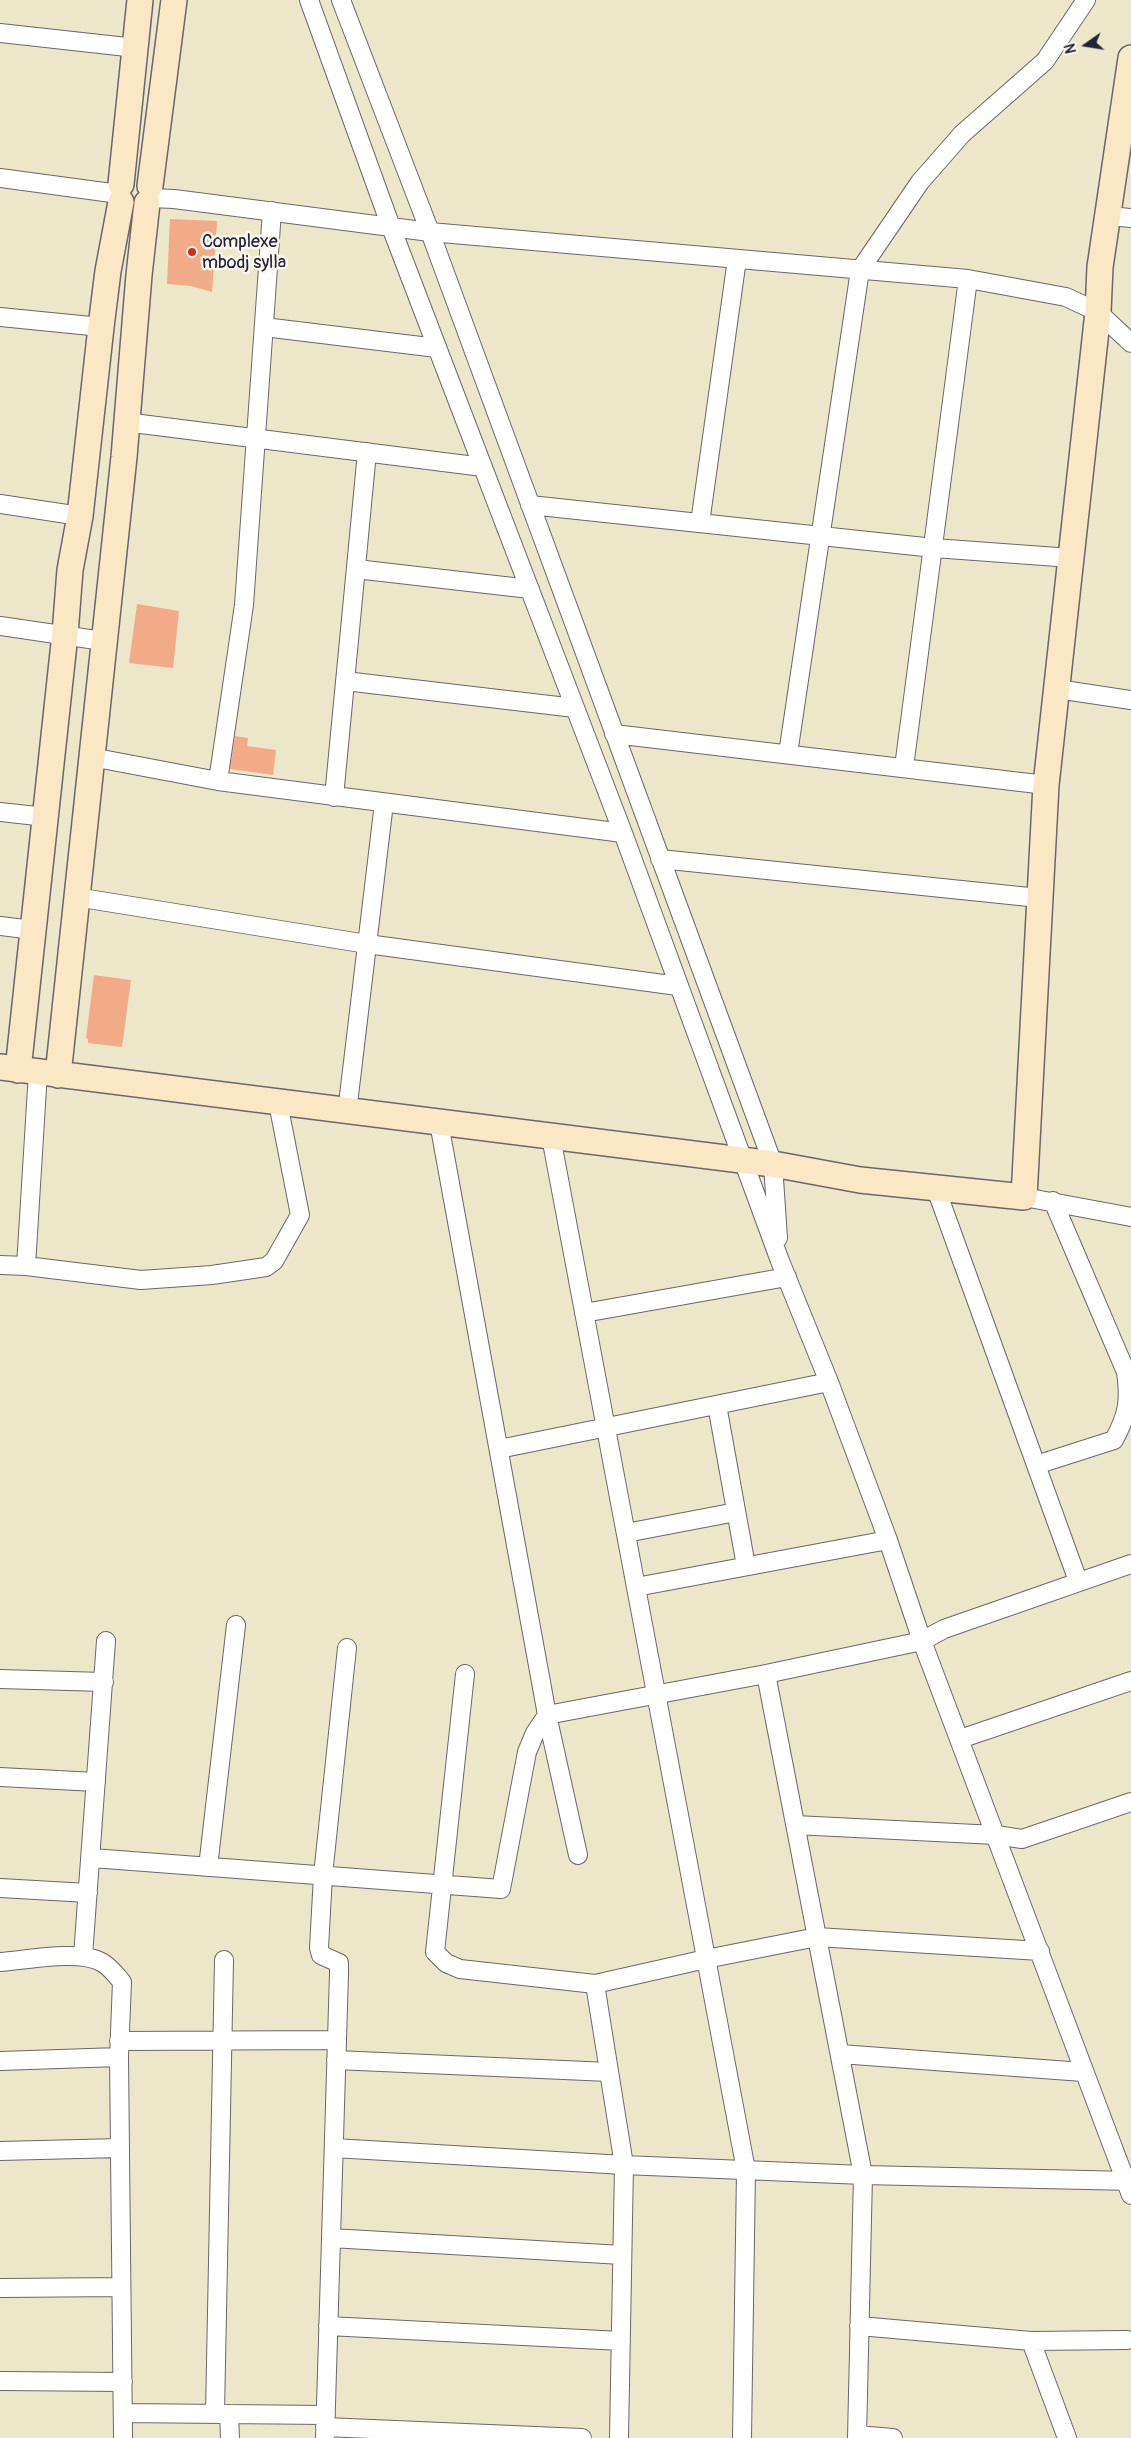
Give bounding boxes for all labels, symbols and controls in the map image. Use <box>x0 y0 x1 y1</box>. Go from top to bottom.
north arrow <box>1061 20 1111 70</box>
text: N <box>1062 42 1080 55</box>
place label: Complexe mbodj sylla <box>202 231 286 274</box>
marker: Complexe mbodj sylla <box>186 246 198 258</box>

